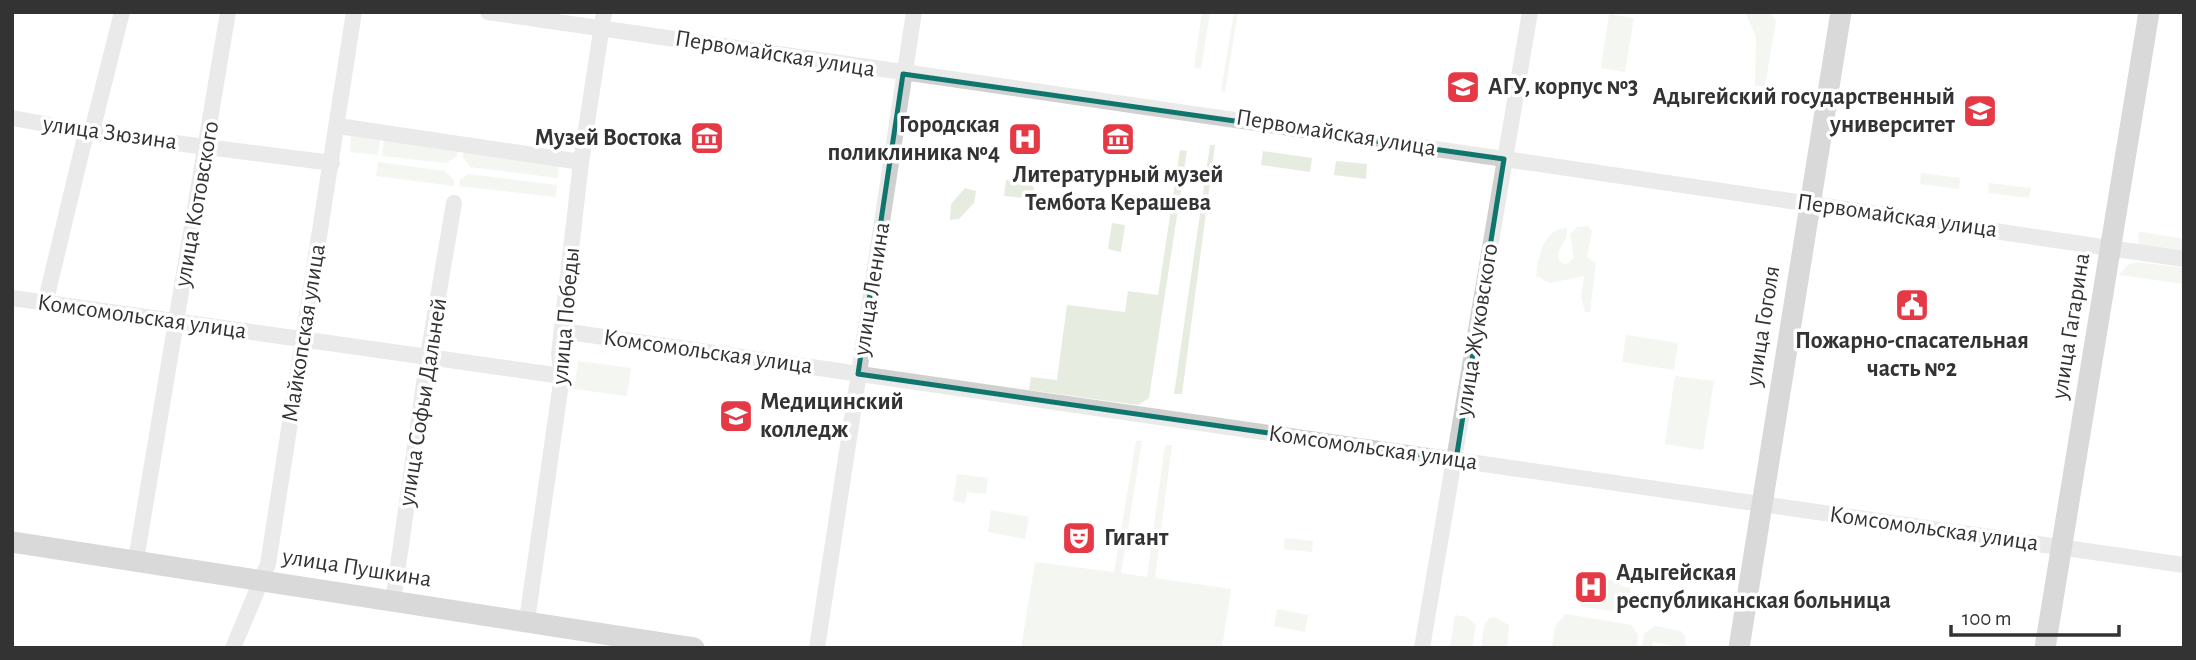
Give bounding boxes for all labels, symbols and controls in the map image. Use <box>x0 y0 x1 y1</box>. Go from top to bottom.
street label: Первомайская улица <box>673 26 877 82</box>
school or university icon: АГУ, корпус №3 <box>1444 68 1482 106</box>
place label: АГУ, корпус №3 <box>1488 75 1638 99</box>
place label: Адыгейский государственный университет <box>1653 85 1956 137</box>
school or university icon: Адыгейский государственный университет <box>1961 92 1999 130</box>
street label: Первомайская улица <box>1234 105 1438 161</box>
street label: улица Зюзина <box>40 112 179 154</box>
place label: Городская поликлиника №4 <box>827 113 1000 165</box>
street label: улица Котовского <box>170 119 223 290</box>
museum icon: Музей Востока <box>688 119 726 157</box>
hospital icon: Городская поликлиника №4 <box>1006 120 1044 158</box>
museum icon: Литературный музей Тембота Керашева <box>1099 120 1137 158</box>
place label: Музей Востока <box>535 126 682 150</box>
place label: Литературный музей Тембота Керашева <box>1012 163 1224 215</box>
street label: Первомайская улица <box>1795 190 1999 242</box>
street label: улица Ленина <box>849 221 894 358</box>
street label: Майкопская улица <box>278 242 330 424</box>
street label: улица Жуковского <box>1451 242 1503 419</box>
street label: улица Победы <box>548 246 584 387</box>
street label: улица Гагарина <box>2047 251 2094 402</box>
street label: улица Гоголя <box>1741 264 1784 389</box>
public building icon: Пожарно-спасательная часть №2 <box>1893 286 1931 324</box>
street label: Комсомольская улица <box>36 290 248 344</box>
street label: улица Софьи Дальней <box>395 296 451 509</box>
street label: Комсомольская улица <box>602 325 814 379</box>
place label: Пожарно-спасательная часть №2 <box>1795 329 2029 381</box>
place label: Медицинский колледж <box>760 390 904 442</box>
school or university icon: Медицинский колледж <box>717 397 755 435</box>
street label: Комсомольская улица <box>1267 421 1479 475</box>
street label: Комсомольская улица <box>1828 502 2040 556</box>
theatre icon: Гигант <box>1060 519 1098 557</box>
place label: Гигант <box>1104 526 1169 550</box>
street label: улица Пушкина <box>280 544 433 592</box>
place label: Адыгейская республиканская больница <box>1616 561 1891 613</box>
hospital icon: Адыгейская республиканская больница <box>1572 568 1610 606</box>
scale bar <box>1951 594 2119 638</box>
text: 100 m <box>1962 608 2012 629</box>

